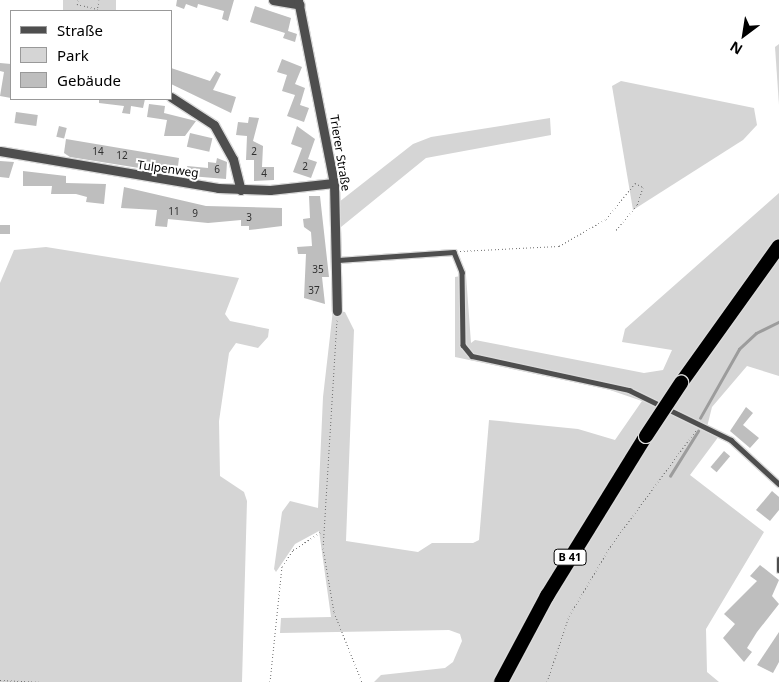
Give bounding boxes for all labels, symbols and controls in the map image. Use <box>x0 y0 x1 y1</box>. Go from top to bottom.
legend <box>10 10 172 100</box>
north arrow <box>719 10 769 60</box>
text: Straße <box>57 20 103 40</box>
text: N <box>726 37 746 59</box>
text: Park <box>57 45 89 65</box>
text: Gebäude <box>57 70 121 90</box>
street label: Trierer Straße <box>327 114 353 192</box>
house number: 14 <box>92 146 104 158</box>
house number: 2 <box>251 146 257 158</box>
house number: 12 <box>116 150 128 162</box>
street label: Tulpenweg <box>136 158 200 180</box>
house number: 2 <box>302 161 308 173</box>
house number: 6 <box>214 164 220 176</box>
house number: 4 <box>261 168 267 180</box>
house number: 11 <box>168 206 180 218</box>
house number: 9 <box>192 208 198 220</box>
house number: 3 <box>246 212 252 224</box>
house number: 35 <box>312 264 324 276</box>
house number: 37 <box>308 285 320 297</box>
road number: B 41 <box>552 548 588 566</box>

